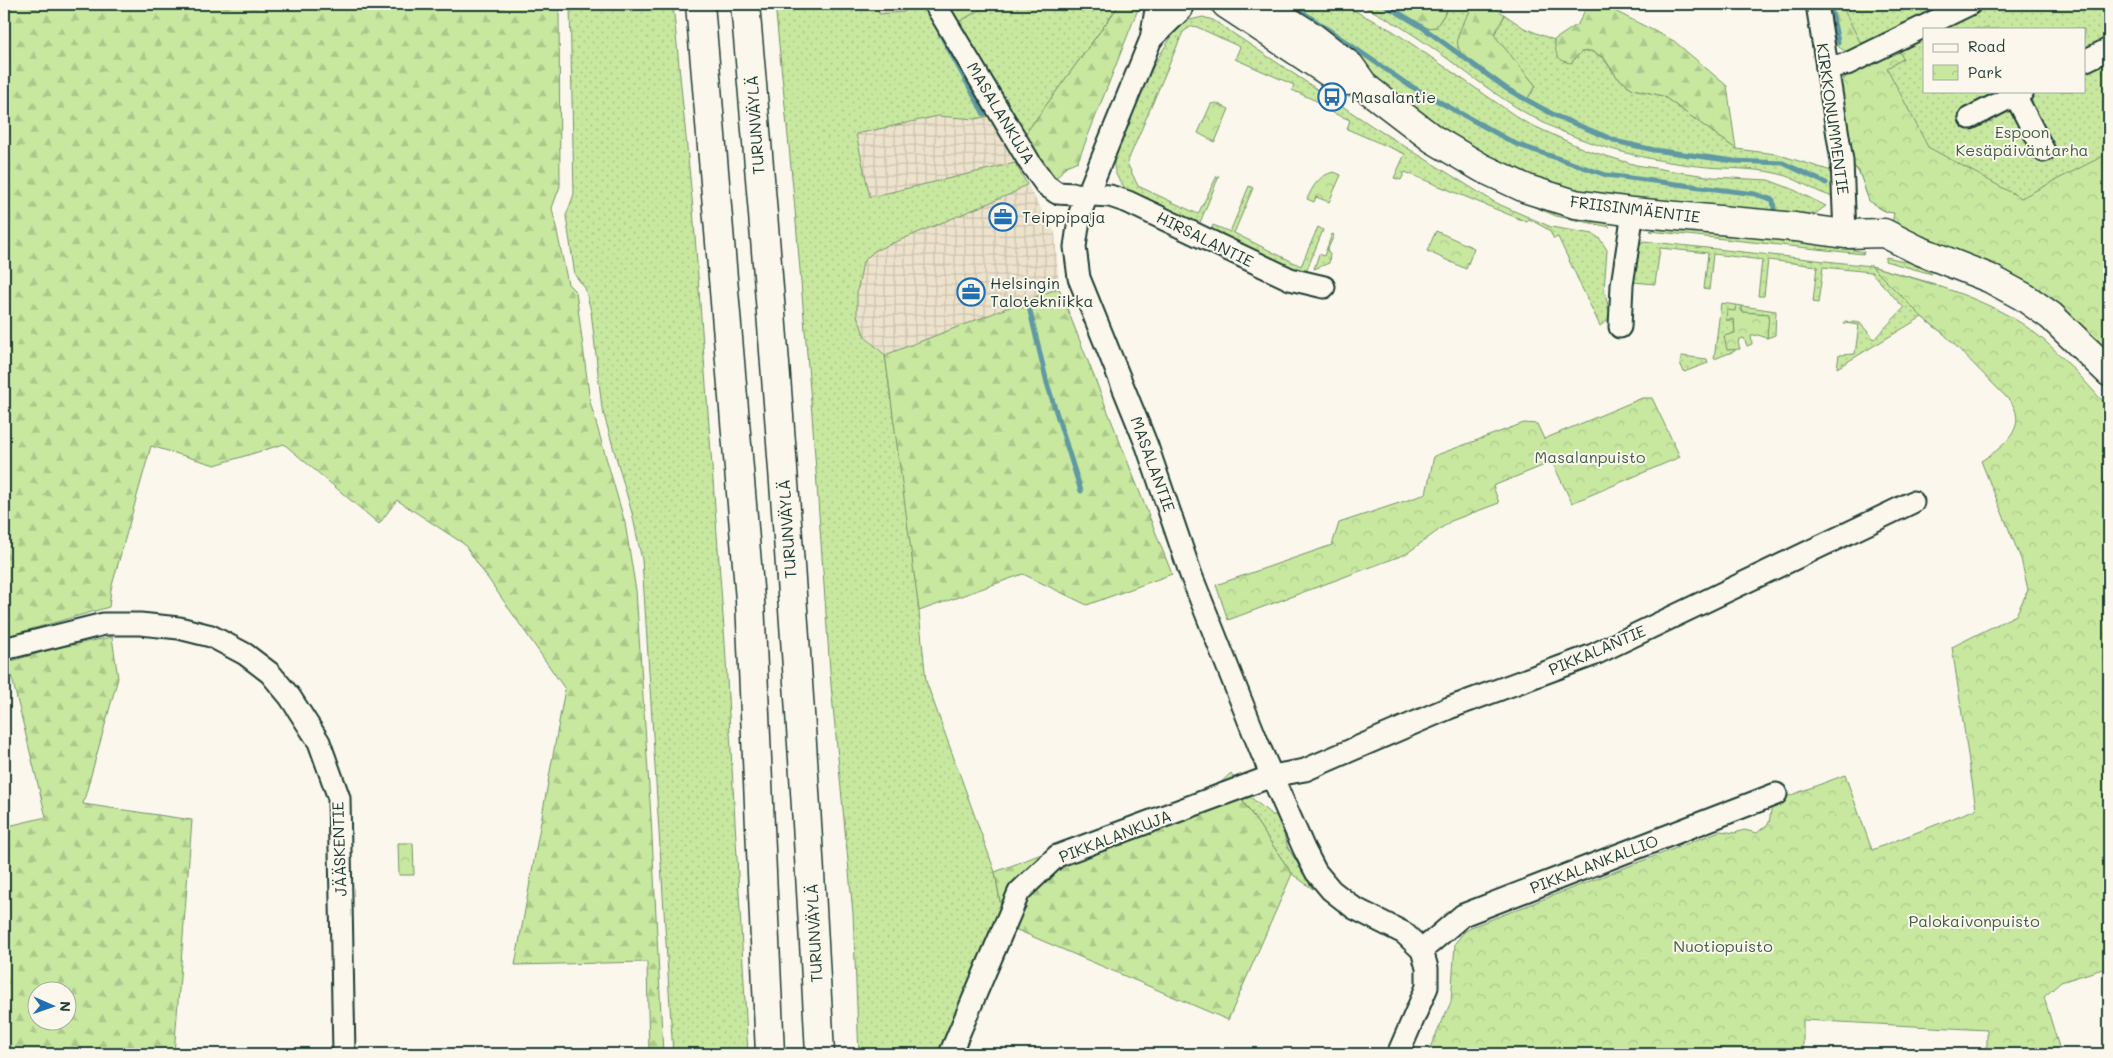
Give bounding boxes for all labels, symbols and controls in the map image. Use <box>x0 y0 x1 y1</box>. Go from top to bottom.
legend <box>1923 28 2086 92</box>
text: Road <box>1968 36 2005 56</box>
street label: KIRKKONUMMENTIE <box>1812 42 1855 196</box>
street label: MASALANKUJA <box>963 58 1040 168</box>
text: Park <box>1968 62 2002 82</box>
street label: TURUNVÄYLÄ <box>741 75 768 175</box>
bus stop icon: Masalantie <box>1317 82 1347 112</box>
place label: Masalantie <box>1351 86 1436 107</box>
park label: Espoon Kesäpäiväntarha <box>1956 121 2088 160</box>
street label: FRIISINMÄENTIE <box>1569 190 1701 227</box>
office icon: Teippipaja <box>988 202 1018 232</box>
place label: Teippipaja <box>1022 206 1106 227</box>
street label: HIRSALANTIE <box>1153 206 1257 271</box>
place label: Helsingin Talotekniikka <box>990 272 1093 311</box>
office icon: Helsingin Talotekniikka <box>956 277 986 307</box>
street label: MASALANTIE <box>1126 413 1180 515</box>
park label: Masalanpuisto <box>1534 446 1646 467</box>
street label: TURUNVÄYLÄ <box>773 479 800 579</box>
street label: PIKKALANTIE <box>1545 620 1649 679</box>
street label: JÄÄSKENTIE <box>326 801 351 897</box>
street label: PIKKALANKUJA <box>1056 804 1174 867</box>
street label: PIKKALANKALLIO <box>1527 829 1661 898</box>
street label: TURUNVÄYLÄ <box>800 883 827 983</box>
park label: Palokaivonpuisto <box>1908 910 2040 931</box>
park label: Nuotiopuisto <box>1673 935 1773 956</box>
north arrow <box>28 980 78 1030</box>
text: N <box>56 1001 75 1012</box>

